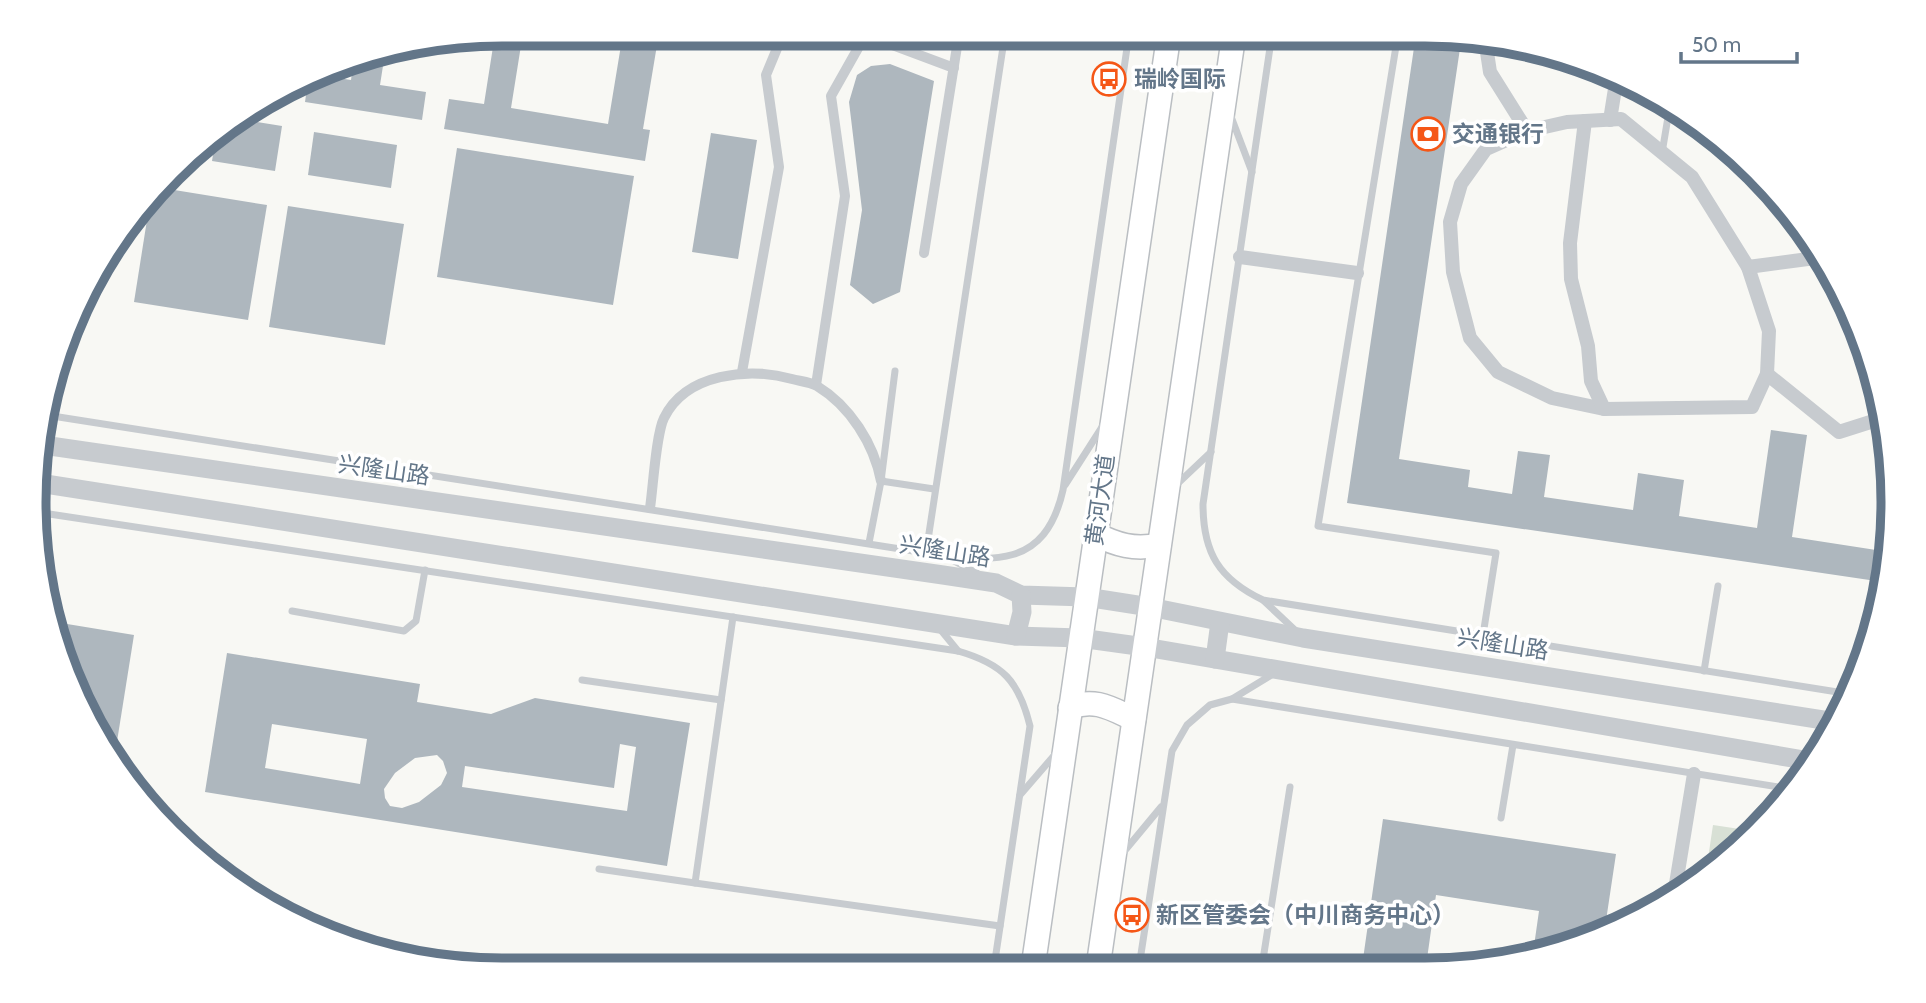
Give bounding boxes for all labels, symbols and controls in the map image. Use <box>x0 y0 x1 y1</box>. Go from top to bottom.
scale bar <box>1681 21 1797 65</box>
text: 50 m <box>1692 32 1741 57</box>
bus stop icon: 瑞岭国际 <box>1090 60 1128 98</box>
place label: 瑞岭国际 <box>1134 65 1226 93</box>
bank icon: 交通银行 <box>1409 115 1447 153</box>
place label: 交通银行 <box>1452 120 1544 148</box>
street label: 兴隆山路 <box>336 450 432 490</box>
street label: 黄河大道 <box>1080 452 1120 548</box>
street label: 兴隆山路 <box>897 530 993 572</box>
street label: 兴隆山路 <box>1455 623 1551 665</box>
bus stop icon: 新区管委会（中川商务中心） <box>1113 896 1151 934</box>
place label: 新区管委会（中川商务中心） <box>1156 901 1455 929</box>

